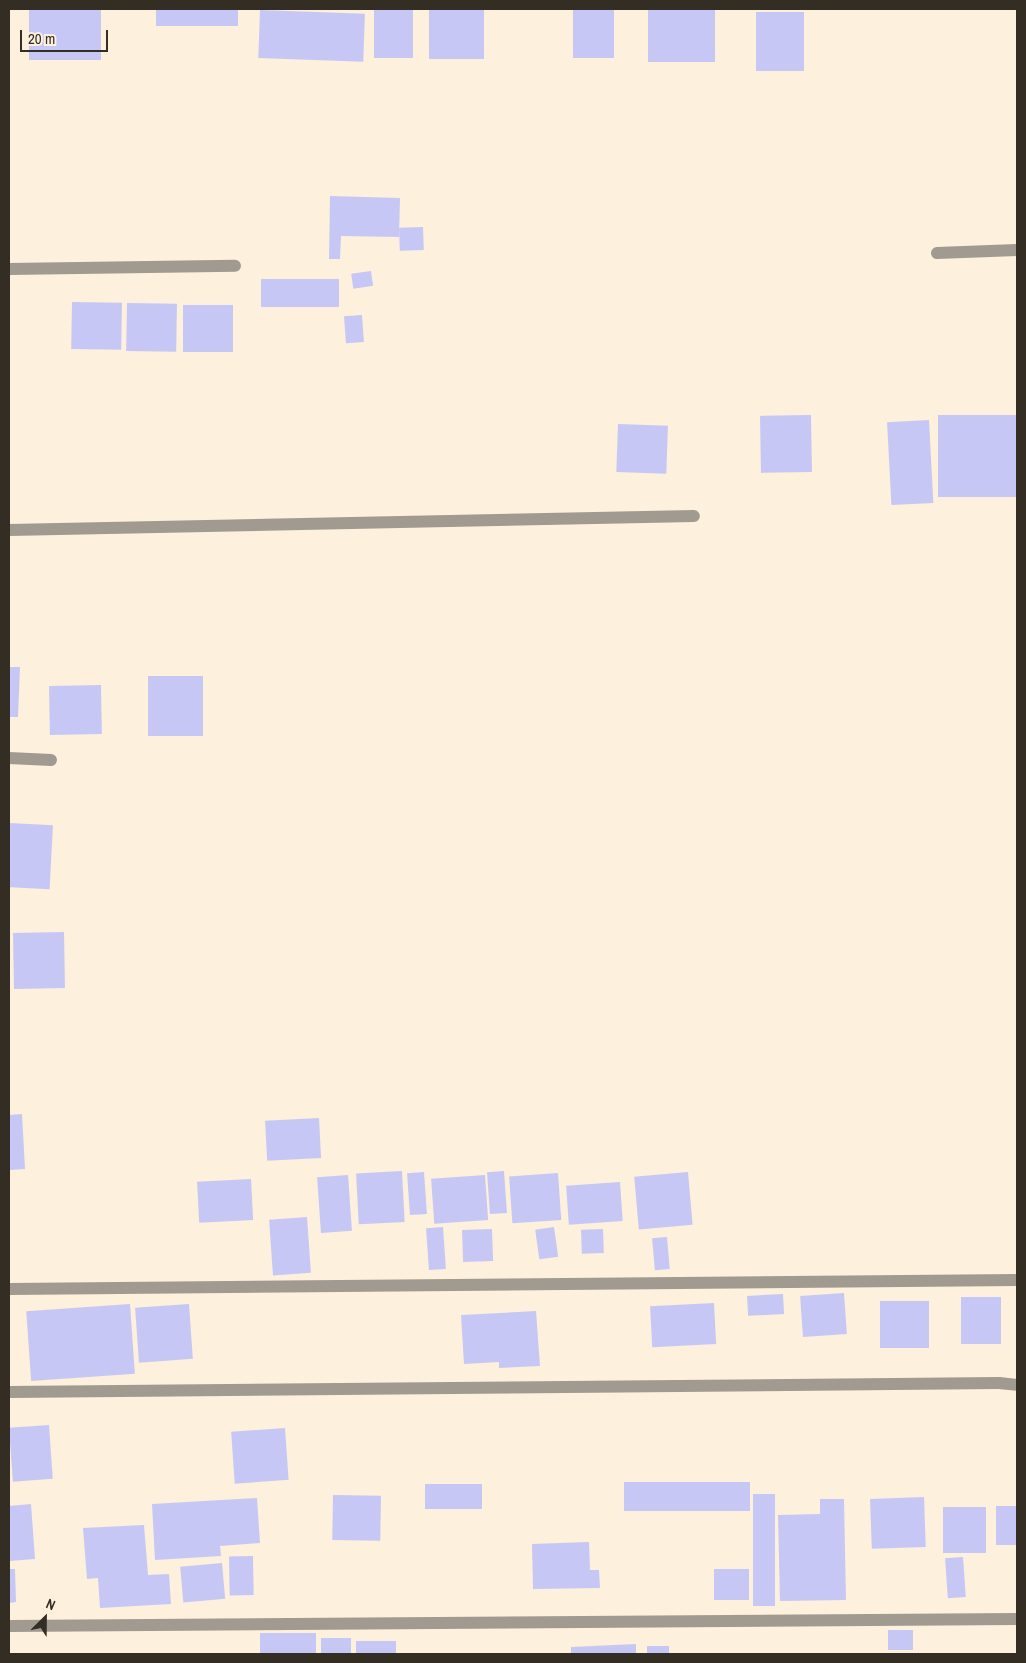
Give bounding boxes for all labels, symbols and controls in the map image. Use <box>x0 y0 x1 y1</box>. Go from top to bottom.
scale bar <box>22 20 110 52</box>
text: 20 m <box>28 28 55 49</box>
north arrow <box>20 1593 70 1643</box>
text: N <box>44 1594 58 1614</box>

